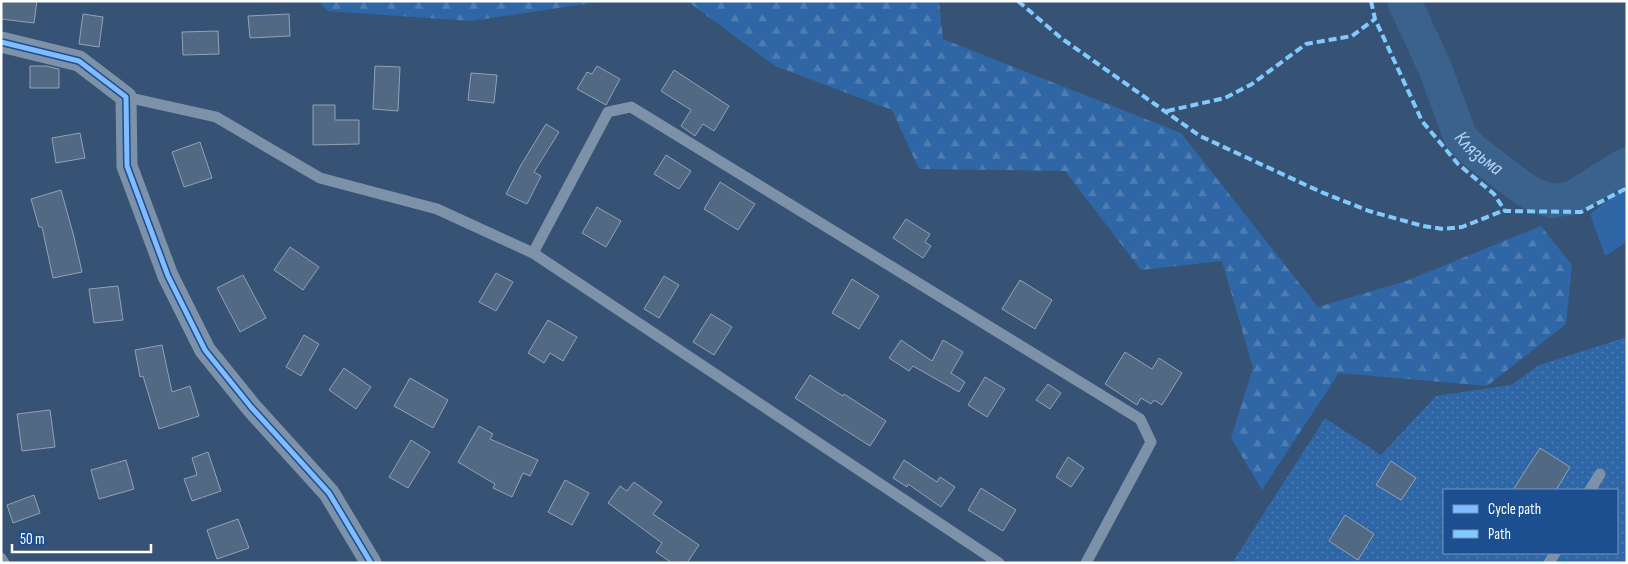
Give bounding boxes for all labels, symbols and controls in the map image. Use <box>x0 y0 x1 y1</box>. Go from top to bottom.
water label: Клязьма <box>1449 126 1508 181</box>
legend <box>1443 489 1618 554</box>
text: Cycle path <box>1488 500 1541 519</box>
scale bar <box>12 522 151 554</box>
text: Path <box>1488 525 1511 544</box>
text: 50 m <box>20 530 45 549</box>

